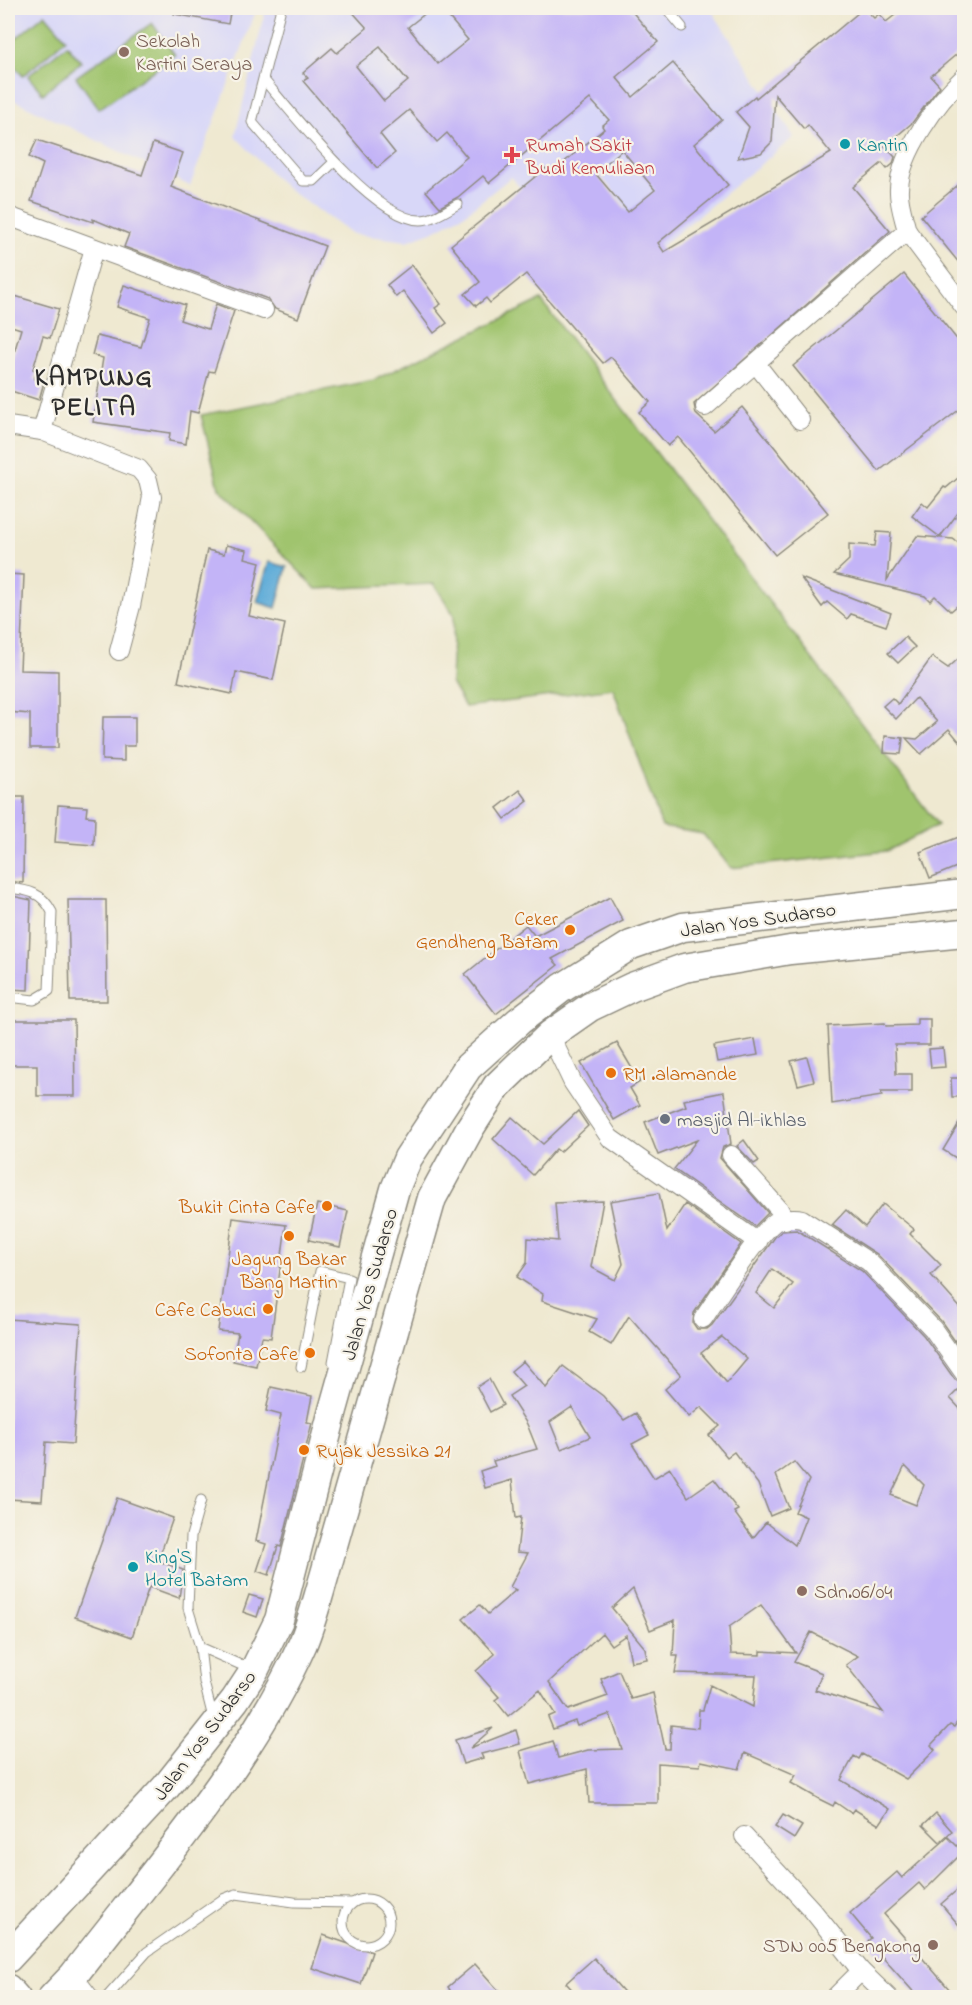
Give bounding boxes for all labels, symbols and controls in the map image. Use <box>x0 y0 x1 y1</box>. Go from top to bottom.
place label: Sekolah Kartini Seraya <box>136 28 252 80</box>
marker: Sekolah Kartini Seraya <box>117 45 131 59</box>
place label: Rumah Sakit Budi Kemuliaan <box>525 132 655 184</box>
place label: Kantin <box>857 132 908 161</box>
marker: Kantin <box>838 137 852 151</box>
marker: Rumah Sakit Budi Kemuliaan <box>503 146 521 164</box>
district label: KAMPUNG PELITA <box>35 360 153 428</box>
street label: Jalan Yos Sudarso <box>679 896 838 947</box>
place label: Ceker Gendheng Batam <box>416 906 559 959</box>
marker: Ceker Gendheng Batam <box>563 923 577 937</box>
place label: RM .alamande <box>623 1061 737 1090</box>
marker: RM .alamande <box>604 1066 618 1080</box>
place label: masjid Al-ikhlas <box>677 1107 807 1136</box>
marker: masjid Al-ikhlas <box>658 1112 672 1126</box>
place label: Bukit Cinta Cafe <box>178 1194 315 1223</box>
marker: Bukit Cinta Cafe <box>320 1199 334 1213</box>
street label: Jalan Yos Sudarso <box>336 1205 407 1364</box>
marker: Jagung Bakar Bang Martin <box>282 1229 296 1243</box>
place label: Jagung Bakar Bang Martin <box>232 1246 347 1299</box>
place label: Cafe Cabuci <box>155 1297 256 1326</box>
marker: Cafe Cabuci <box>261 1302 275 1316</box>
place label: Sofonta Cafe <box>184 1341 298 1370</box>
marker: Sofonta Cafe <box>303 1346 317 1360</box>
place label: Rujak Jessika 21 <box>316 1438 451 1467</box>
marker: Rujak Jessika 21 <box>297 1443 311 1457</box>
place label: King'S Hotel Batam <box>145 1544 248 1596</box>
marker: King'S Hotel Batam <box>126 1560 140 1574</box>
place label: Sdn.06/04 <box>814 1579 893 1608</box>
marker: Sdn.06/04 <box>795 1584 809 1598</box>
street label: Jalan Yos Sudarso <box>147 1665 265 1808</box>
place label: SDN 005 Bengkong <box>763 1933 921 1963</box>
marker: SDN 005 Bengkong <box>926 1938 940 1952</box>

